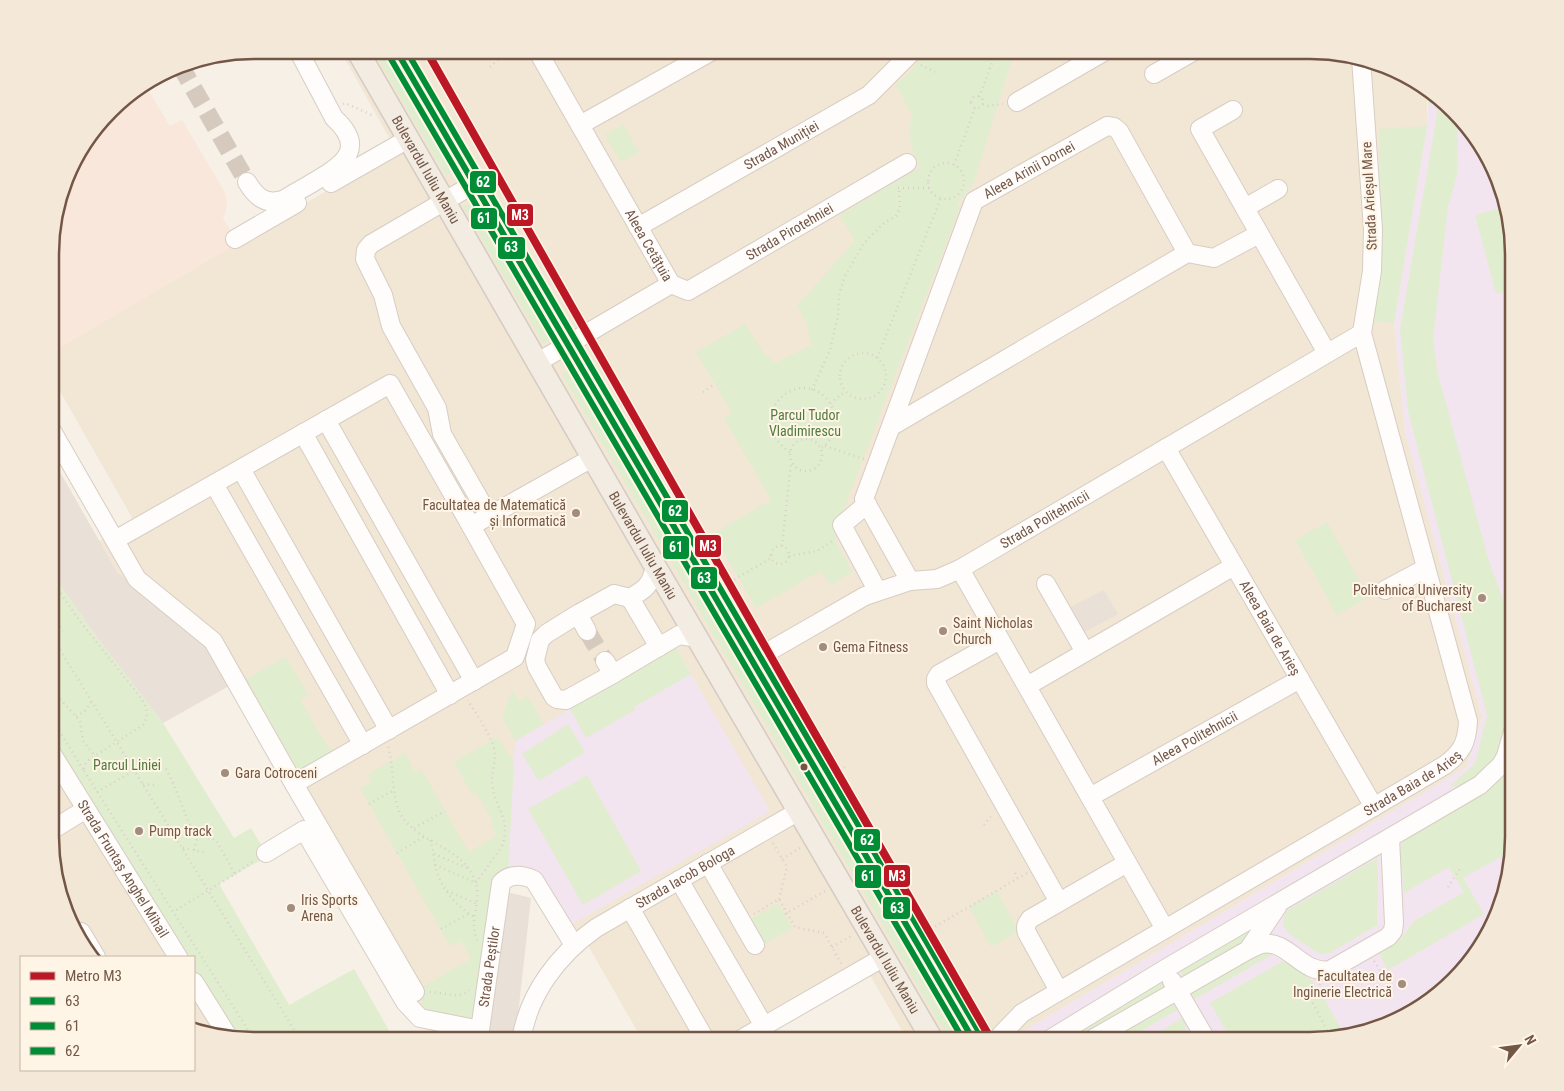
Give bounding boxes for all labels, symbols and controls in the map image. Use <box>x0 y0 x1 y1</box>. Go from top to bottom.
street label: Bulevardul Iuliu Maniu <box>389 113 463 226</box>
street label: Strada Muniției <box>741 117 821 173</box>
street label: Aleea Arinii Dornei <box>981 138 1078 202</box>
street label: Strada Arieșul Mare <box>1358 141 1381 251</box>
line badge: 62 <box>469 170 497 194</box>
text: 62 <box>476 174 490 190</box>
street label: Strada Pirotehniei <box>743 200 836 263</box>
line badge: M3 <box>506 203 534 227</box>
street label: Aleea Cetățuia <box>622 206 676 284</box>
line badge: 61 <box>470 207 498 230</box>
text: M3 <box>511 207 529 223</box>
text: 61 <box>477 210 491 226</box>
line badge: 63 <box>497 236 526 260</box>
text: 63 <box>504 239 518 255</box>
park label: Parcul Tudor Vladimirescu <box>769 407 841 439</box>
street label: Strada Politehnicii <box>997 487 1092 552</box>
street label: Bulevardul Iuliu Maniu <box>606 489 681 602</box>
place label: Facultatea de Matematică și Informatică <box>422 497 566 530</box>
line badge: 62 <box>661 499 689 523</box>
text: 62 <box>668 503 682 519</box>
marker: Facultatea de Matematică și Informatică <box>570 507 582 519</box>
line badge: M3 <box>694 534 722 558</box>
line badge: 61 <box>662 535 690 560</box>
text: M3 <box>699 538 717 554</box>
text: 61 <box>669 539 683 555</box>
line badge: 63 <box>690 566 718 590</box>
text: 63 <box>697 570 711 586</box>
street label: Aleea Baia de Arieș <box>1236 578 1304 679</box>
place label: Politehnica University of Bucharest <box>1353 582 1472 614</box>
marker: Politehnica University of Bucharest <box>1476 592 1488 604</box>
place label: Saint Nicholas Church <box>953 615 1033 647</box>
marker: Saint Nicholas Church <box>937 625 949 637</box>
place label: Gema Fitness <box>833 639 909 655</box>
marker: Gema Fitness <box>817 641 829 653</box>
street label: Aleea Politehnicii <box>1149 708 1240 769</box>
street label: Strada Baia de Arieș <box>1361 747 1465 819</box>
park label: Parcul Liniei <box>93 757 161 773</box>
unlabelled marker <box>799 762 809 772</box>
place label: Gara Cotroceni <box>235 765 317 781</box>
marker: Gara Cotroceni <box>219 767 231 779</box>
street label: Strada Fruntaș Anghel Mihail <box>74 797 172 941</box>
place label: Pump track <box>149 823 212 839</box>
marker: Pump track <box>133 825 145 837</box>
line badge: 62 <box>853 828 881 852</box>
text: 62 <box>860 832 874 848</box>
street label: Strada Iacob Bologa <box>633 842 737 911</box>
line badge: 61 <box>854 864 882 889</box>
line badge: M3 <box>883 864 911 888</box>
text: 61 <box>861 868 875 884</box>
text: M3 <box>888 868 906 884</box>
place label: Iris Sports Arena <box>301 892 358 924</box>
line badge: 63 <box>882 896 911 920</box>
text: 63 <box>890 900 904 916</box>
marker: Iris Sports Arena <box>285 902 297 914</box>
street label: Bulevardul Iuliu Maniu <box>848 903 923 1016</box>
street label: Strada Peștilor <box>475 925 503 1008</box>
legend <box>20 956 195 1071</box>
text: Metro M3 <box>65 967 122 985</box>
place label: Facultatea de Inginerie Electrică <box>1293 968 1392 1000</box>
marker: Facultatea de Inginerie Electrică <box>1396 978 1408 990</box>
text: 63 <box>65 992 80 1010</box>
text: 61 <box>65 1017 80 1035</box>
north arrow <box>1494 1021 1544 1071</box>
text: N <box>1521 1032 1539 1047</box>
text: 62 <box>65 1042 80 1060</box>

